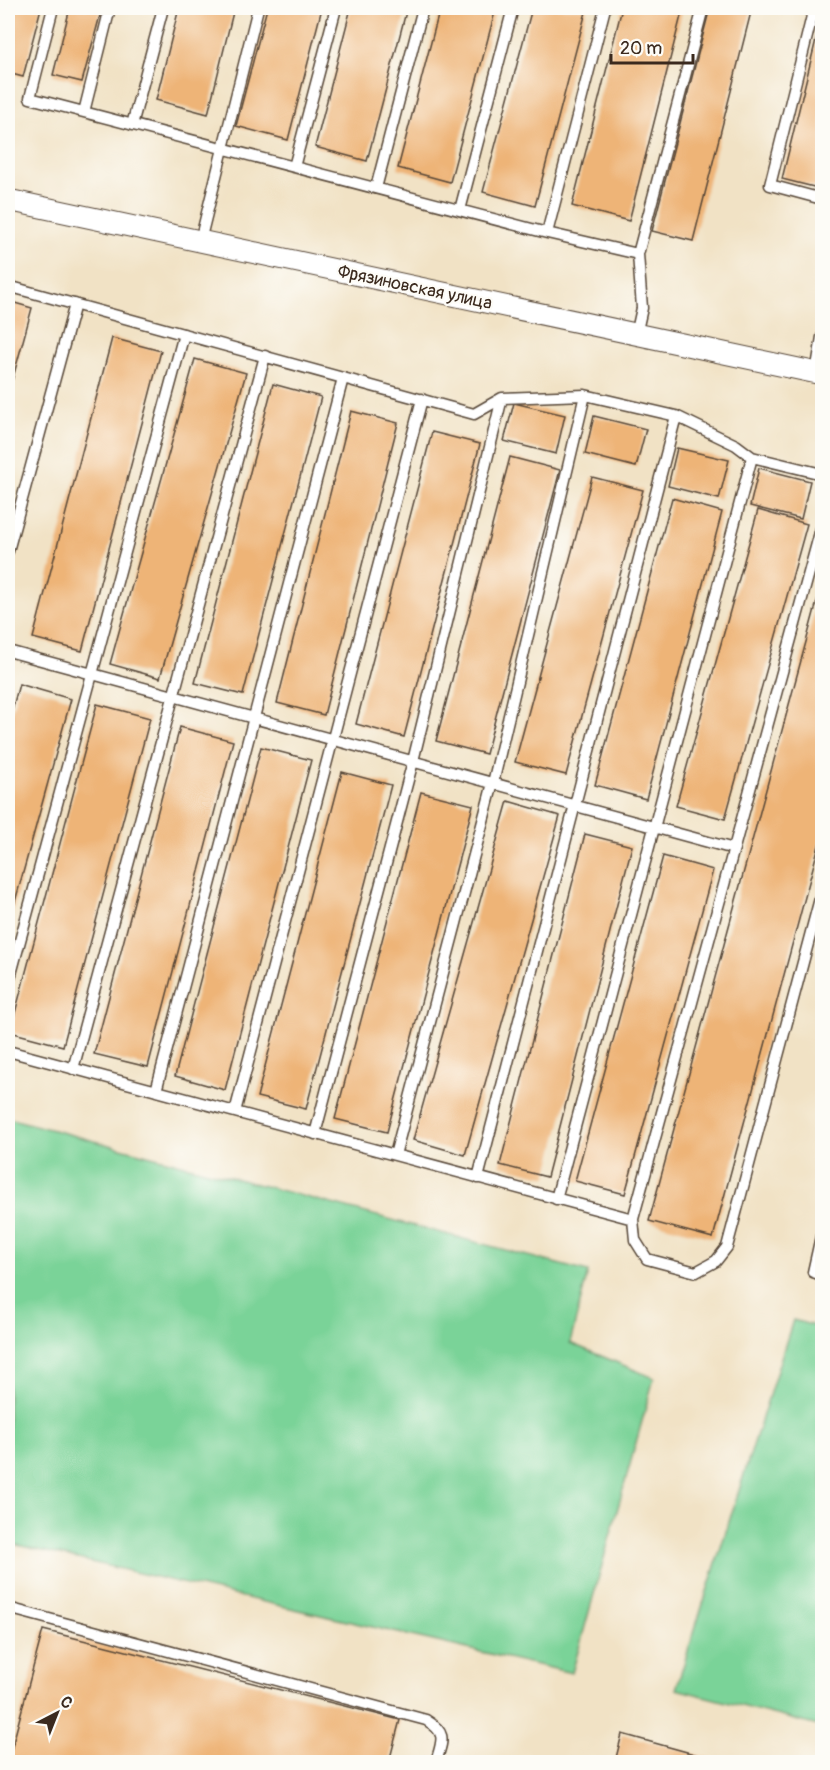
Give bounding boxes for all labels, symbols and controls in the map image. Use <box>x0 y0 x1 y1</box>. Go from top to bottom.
scale bar <box>611 27 694 65</box>
text: 20 m <box>620 37 662 60</box>
street label: Фрязиновская улица <box>336 260 494 315</box>
north arrow <box>27 1683 87 1743</box>
text: С <box>56 1692 77 1713</box>

